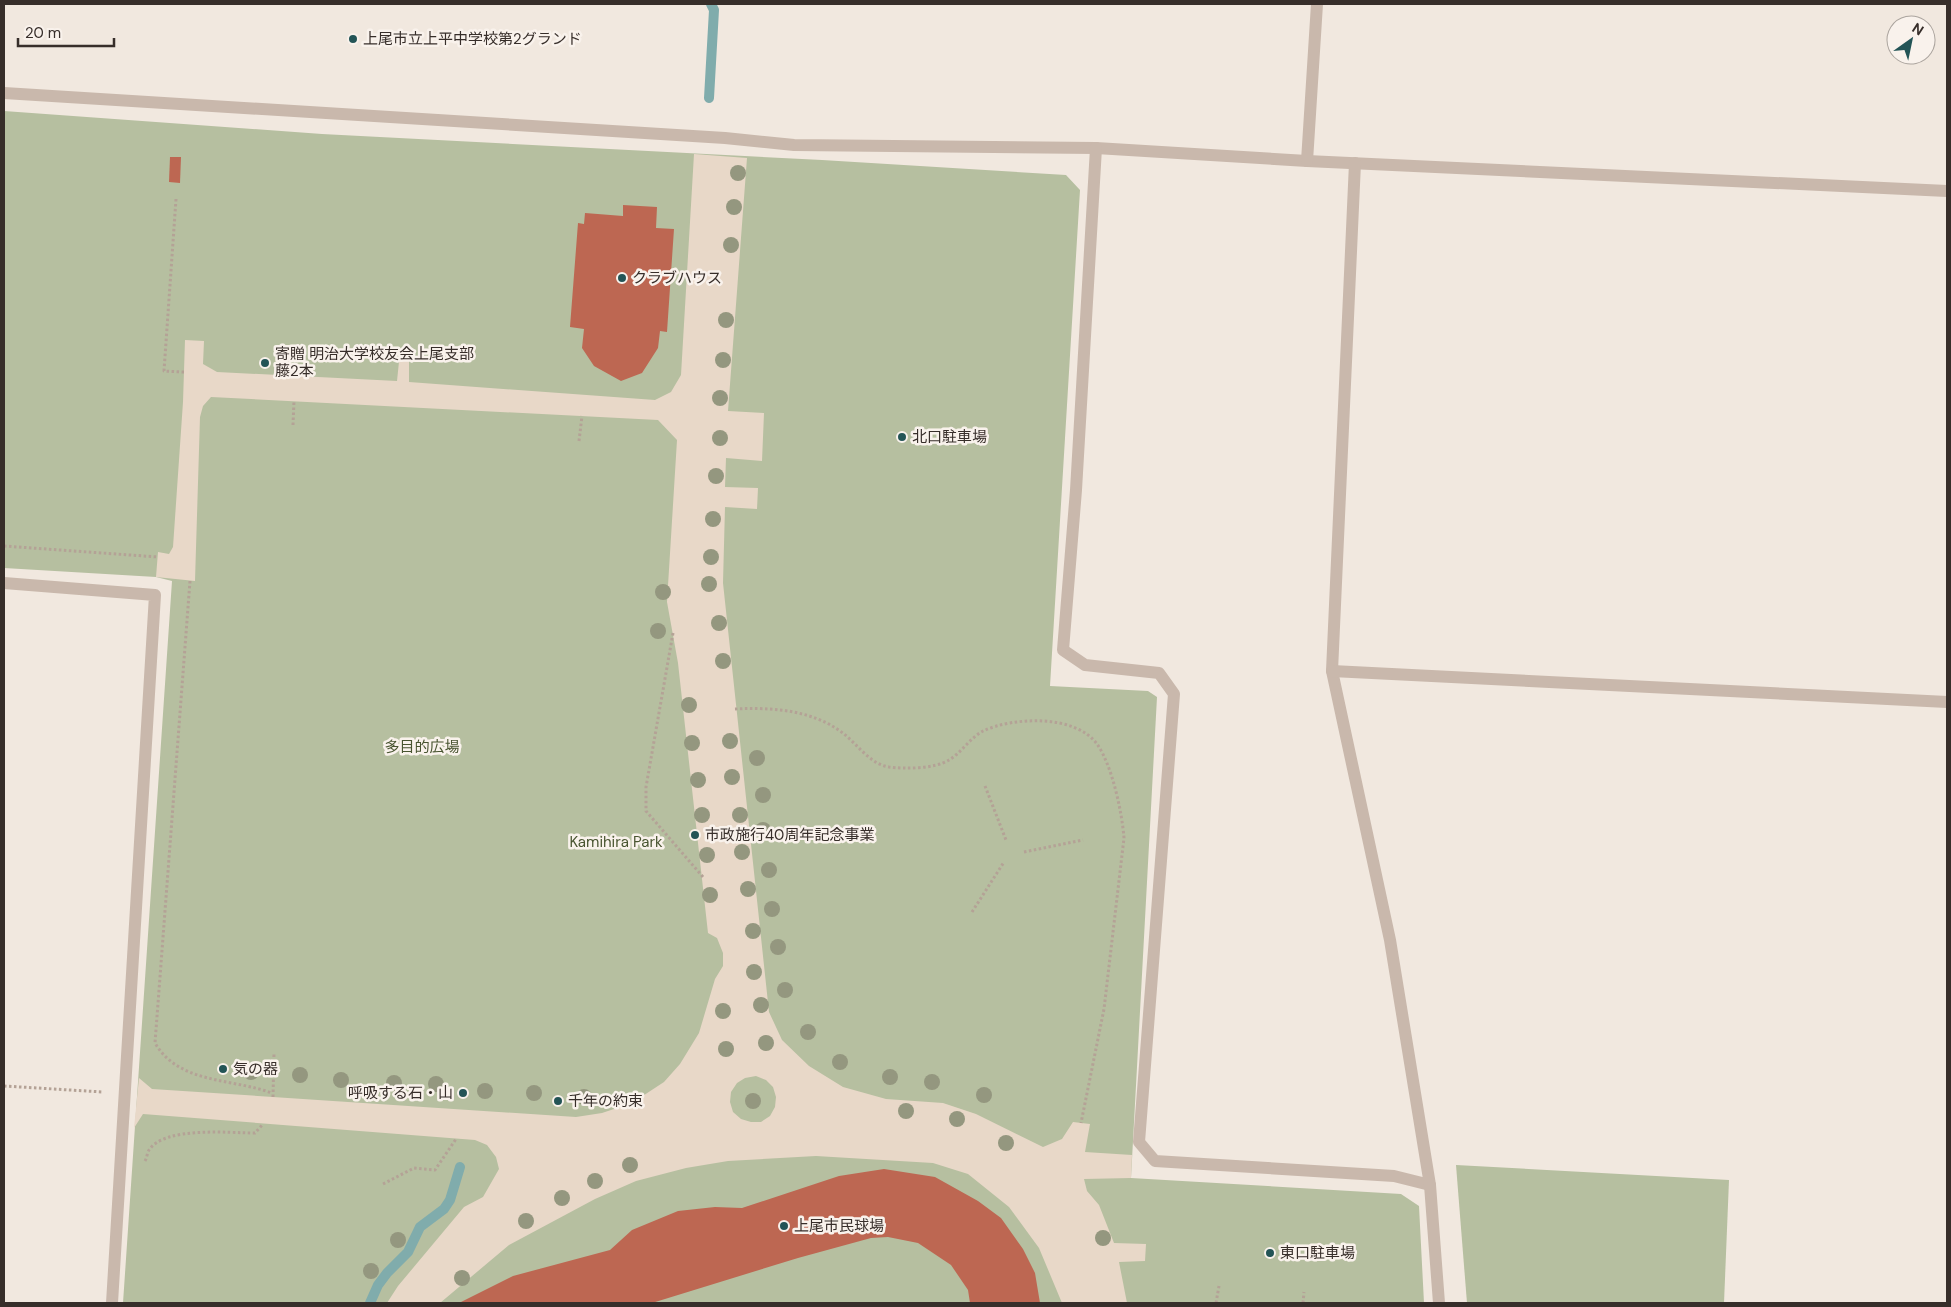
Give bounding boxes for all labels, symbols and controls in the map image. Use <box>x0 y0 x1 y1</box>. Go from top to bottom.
scale bar <box>18 15 114 47</box>
north arrow <box>1886 15 1936 65</box>
text: N <box>1909 19 1927 39</box>
text: 20 m <box>25 23 61 43</box>
place label: 上尾市立上平中学校第2グランド <box>363 29 582 49</box>
marker: 上尾市立上平中学校第2グランド <box>347 33 359 45</box>
place label: クラブハウス <box>632 268 722 288</box>
marker: クラブハウス <box>616 272 628 284</box>
place label: 寄贈 明治大学校友会上尾支部 藤2本 <box>275 344 474 381</box>
marker: 寄贈 明治大学校友会上尾支部 藤2本 <box>259 357 271 369</box>
place label: 北口駐車場 <box>912 427 987 447</box>
marker: 北口駐車場 <box>896 431 908 443</box>
park label: 多目的広場 <box>384 737 460 757</box>
place label: 市政施行40周年記念事業 <box>705 825 874 845</box>
marker: 市政施行40周年記念事業 <box>689 829 701 841</box>
park label: Kamihira Park <box>569 832 663 852</box>
place label: 気の器 <box>233 1059 278 1079</box>
marker: 気の器 <box>217 1063 229 1075</box>
place label: 呼吸する石・山 <box>348 1083 453 1103</box>
marker: 呼吸する石・山 <box>457 1087 469 1099</box>
place label: 千年の約束 <box>568 1091 643 1111</box>
marker: 千年の約束 <box>552 1095 564 1107</box>
place label: 上尾市民球場 <box>794 1216 884 1236</box>
marker: 上尾市民球場 <box>778 1220 790 1232</box>
place label: 東口駐車場 <box>1280 1243 1355 1263</box>
marker: 東口駐車場 <box>1264 1247 1276 1259</box>

